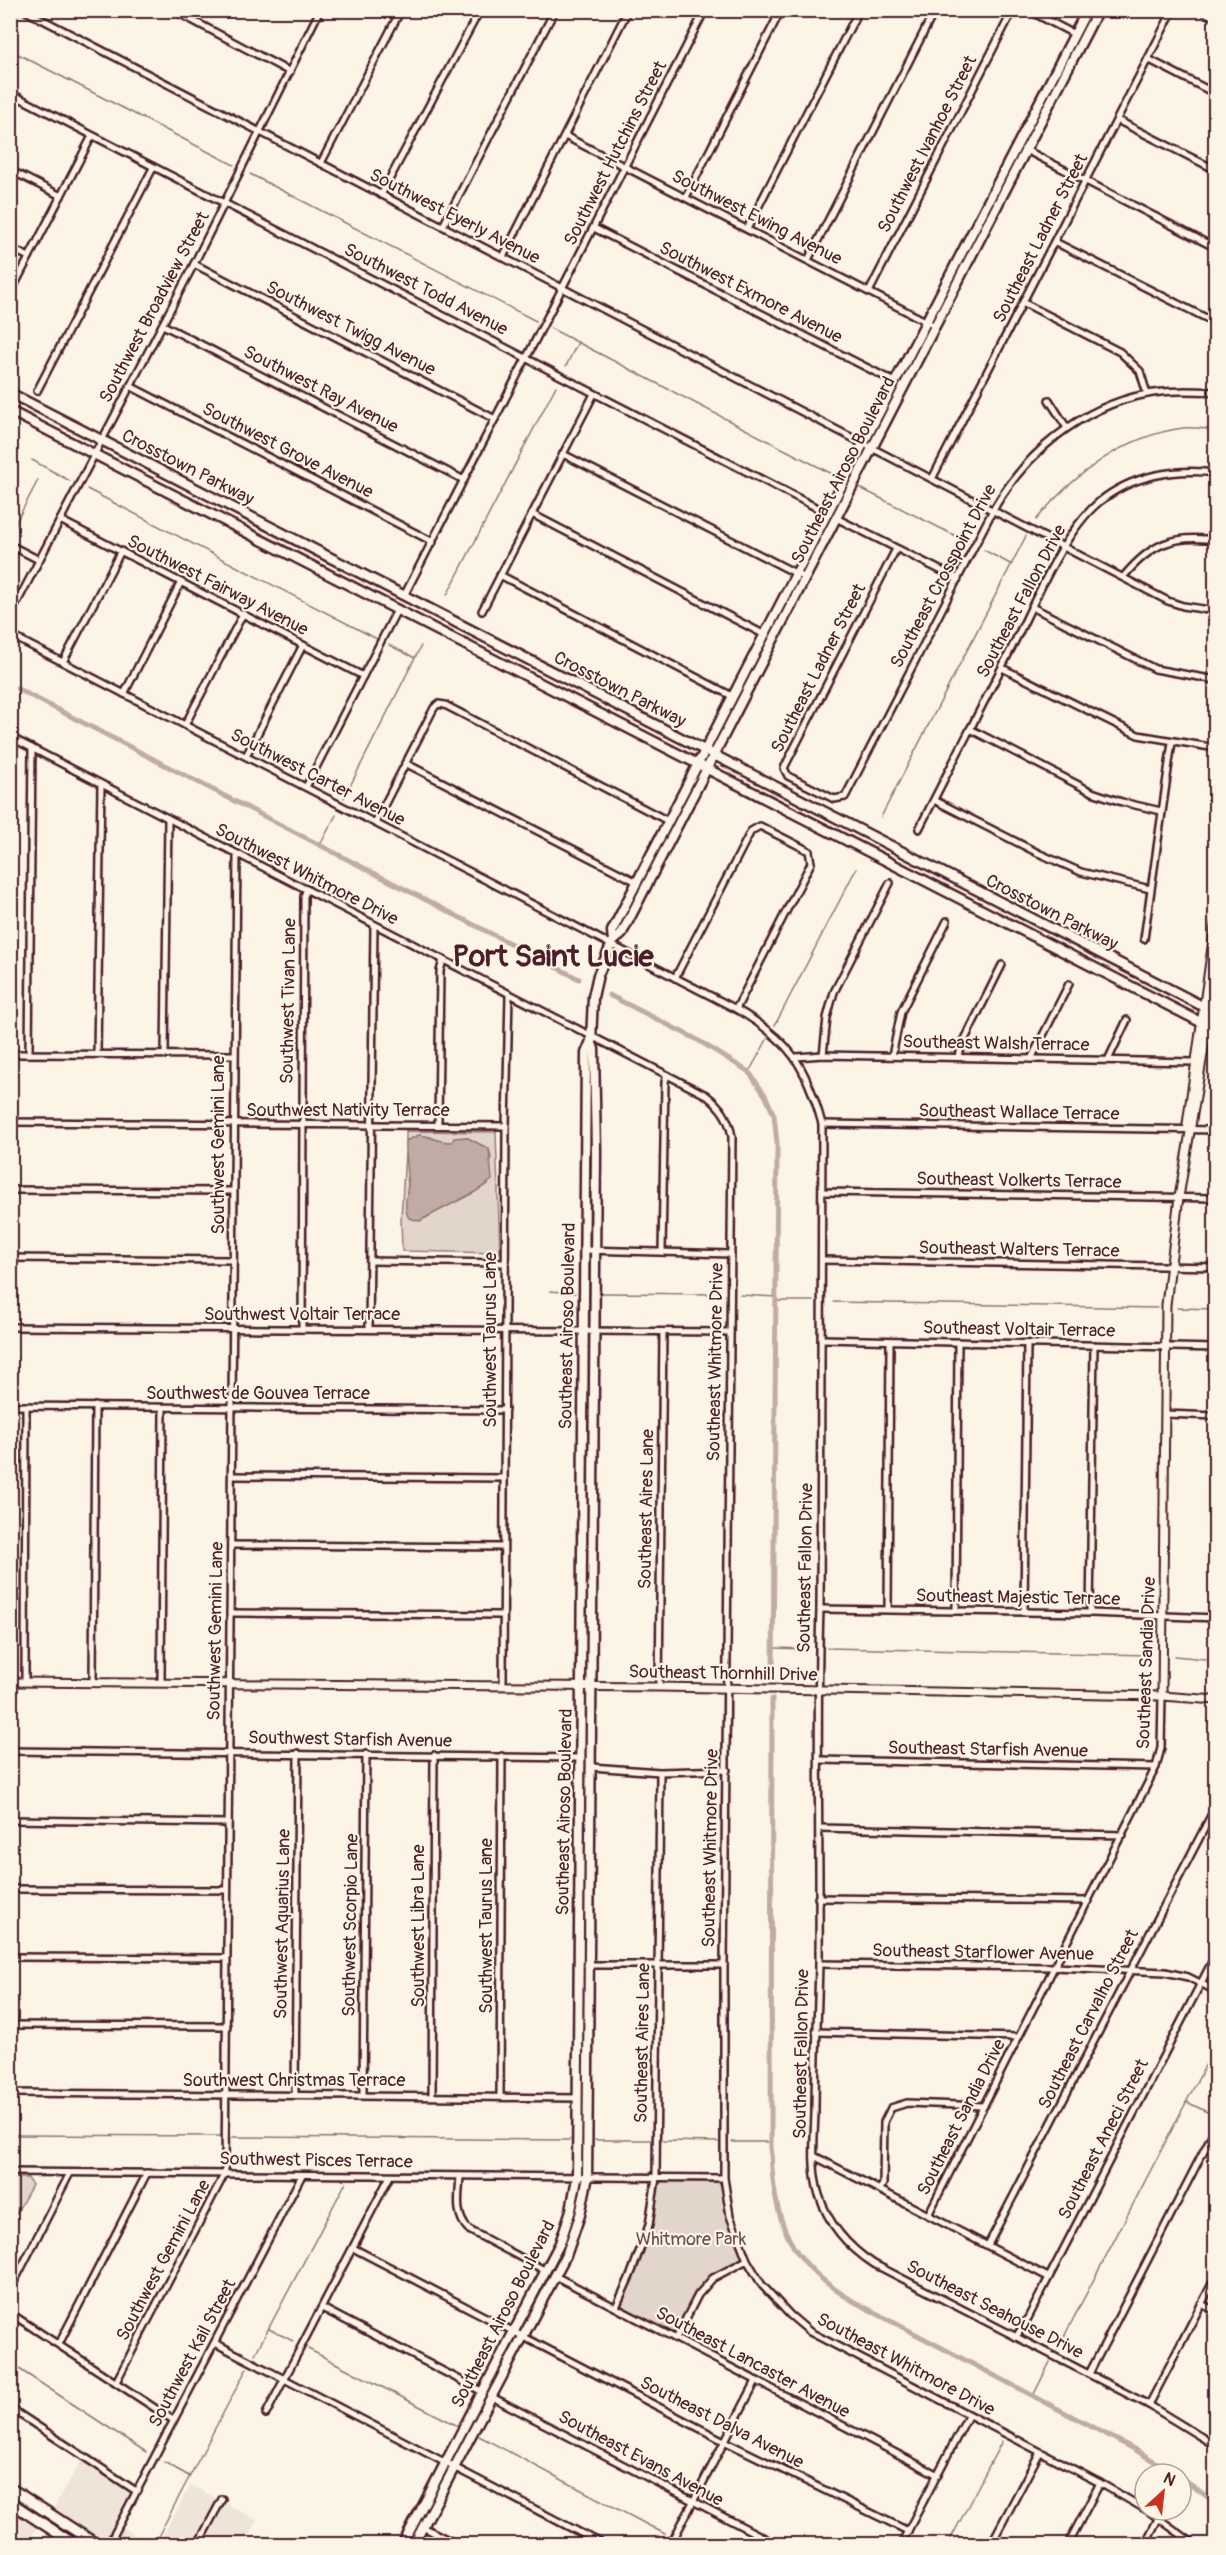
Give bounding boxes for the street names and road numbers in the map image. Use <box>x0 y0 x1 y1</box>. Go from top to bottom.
street label: Southwest Ivanhoe Street <box>873 51 983 237</box>
street label: Southwest Hutchins Street <box>559 56 672 249</box>
street label: Southeast Ladner Street <box>988 149 1093 327</box>
street label: Southwest Eyerly Avenue <box>366 163 544 270</box>
street label: Southwest Ewing Avenue <box>668 164 846 270</box>
street label: Southwest Broadview Street <box>94 207 215 407</box>
street label: Southwest Exmore Avenue <box>655 236 846 349</box>
street label: Southwest Todd Avenue <box>340 238 512 341</box>
street label: Southwest Twigg Avenue <box>262 276 440 381</box>
street label: Southwest Ray Avenue <box>239 340 402 439</box>
street label: Southeast Airoso Boulevard <box>786 373 901 568</box>
street label: Southwest Grove Avenue <box>198 397 377 504</box>
street label: Crosstown Parkway <box>118 424 258 511</box>
street label: Southeast Crosspoint Drive <box>885 480 1002 672</box>
street label: Southeast Fallon Drive <box>971 521 1072 682</box>
street label: Southwest Fairway Avenue <box>123 530 312 641</box>
street label: Southeast Ladner Street <box>766 579 871 757</box>
street label: Crosstown Parkway <box>550 646 690 733</box>
street label: Southwest Carter Avenue <box>227 723 409 832</box>
street label: Southwest Whitmore Drive <box>211 818 402 931</box>
street label: Crosstown Parkway <box>982 869 1122 956</box>
street label: Southwest Tivan Lane <box>276 918 301 1084</box>
street label: Southeast Walsh Terrace <box>902 1030 1090 1057</box>
street label: Southwest Gemini Lane <box>207 1055 230 1235</box>
street label: Southwest Nativity Terrace <box>246 1099 450 1122</box>
street label: Southeast Wallace Terrace <box>918 1099 1120 1126</box>
street label: Southeast Volkerts Terrace <box>916 1167 1122 1194</box>
street label: Southeast Airoso Boulevard <box>554 1222 581 1430</box>
street label: Southeast Walters Terrace <box>918 1236 1120 1263</box>
street label: Southwest Taurus Lane <box>479 1252 502 1428</box>
street label: Southeast Whitmore Drive <box>702 1262 729 1462</box>
street label: Southwest Voltair Terrace <box>204 1303 400 1326</box>
street label: Southeast Voltair Terrace <box>923 1316 1115 1343</box>
street label: Southwest de Gouvea Terrace <box>146 1382 370 1405</box>
street label: Southeast Aires Lane <box>634 1429 659 1589</box>
street label: Southeast Fallon Drive <box>793 1483 818 1653</box>
street label: Southwest Gemini Lane <box>202 1541 229 1721</box>
street label: Southeast Sandia Drive <box>1132 1576 1161 1750</box>
street label: Southeast Majestic Terrace <box>916 1584 1120 1611</box>
street label: Southeast Thornhill Drive <box>628 1660 818 1687</box>
street label: Southeast Airoso Boulevard <box>551 1708 578 1916</box>
street label: Southwest Starfish Avenue <box>248 1726 452 1753</box>
street label: Southeast Starfish Avenue <box>888 1736 1088 1763</box>
street label: Southeast Whitmore Drive <box>697 1748 724 1948</box>
street label: Southwest Aquarius Lane <box>269 1829 296 2019</box>
street label: Southwest Scorpio Lane <box>337 1833 364 2017</box>
street label: Southwest Taurus Lane <box>475 1838 498 2014</box>
street label: Southwest Libra Lane <box>407 1844 430 2008</box>
street label: Southeast Carvalho Street <box>1033 1925 1144 2113</box>
street label: Southeast Starflower Avenue <box>872 1939 1094 1966</box>
street label: Southeast Aires Lane <box>630 1963 655 2123</box>
street label: Southeast Fallon Drive <box>789 1969 814 2139</box>
street label: Southeast Sandia Drive <box>912 2035 1011 2199</box>
street label: Southeast Aneci Street <box>1053 2054 1154 2223</box>
street label: Southwest Christmas Terrace <box>183 2069 406 2092</box>
street label: Southwest Pisces Terrace <box>219 2147 413 2174</box>
street label: Southwest Gemini Lane <box>111 2176 216 2345</box>
street label: Southeast Airoso Boulevard <box>446 2217 561 2412</box>
street label: Southeast Seahouse Drive <box>902 2255 1087 2364</box>
street label: Southwest Kail Street <box>144 2275 242 2431</box>
street label: Southeast Lancaster Avenue <box>652 2301 854 2424</box>
street label: Southeast Whitmore Drive <box>813 2308 999 2421</box>
street label: Southeast Dalva Avenue <box>636 2371 808 2474</box>
street label: Southeast Evans Avenue <box>554 2405 727 2512</box>

